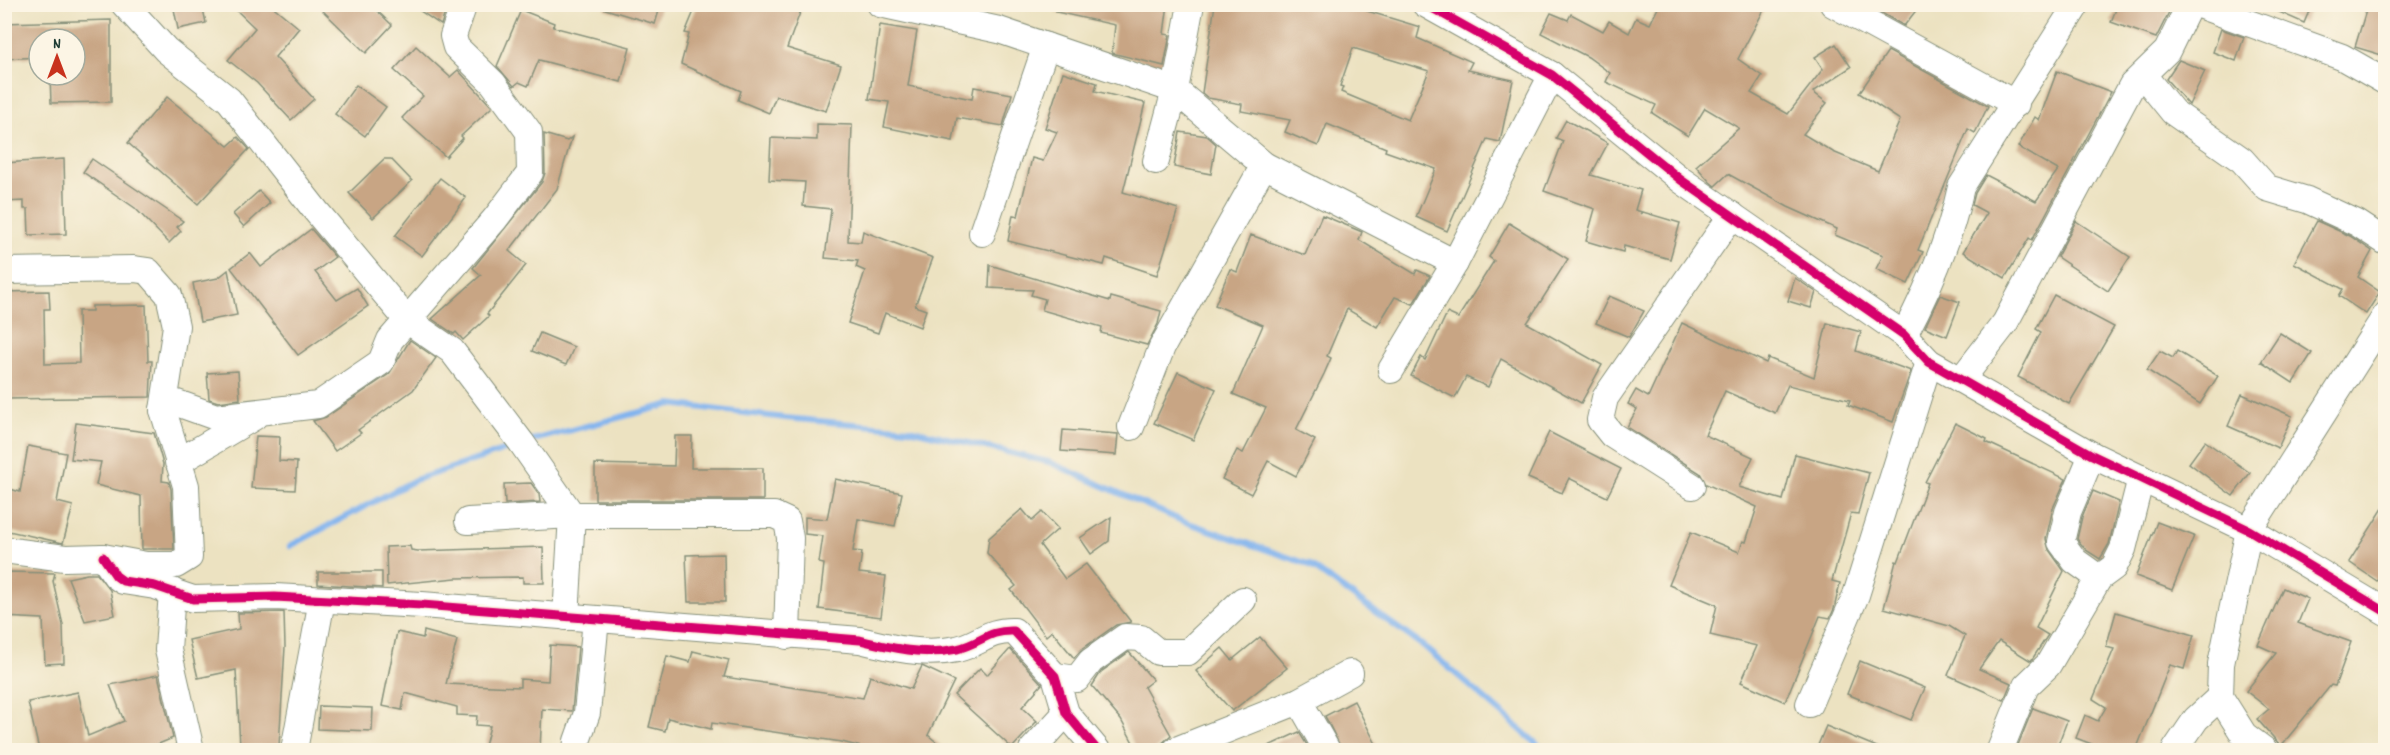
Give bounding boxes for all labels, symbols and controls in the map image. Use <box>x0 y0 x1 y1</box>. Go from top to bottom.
north arrow <box>27 27 87 87</box>
text: N <box>53 33 61 56</box>

